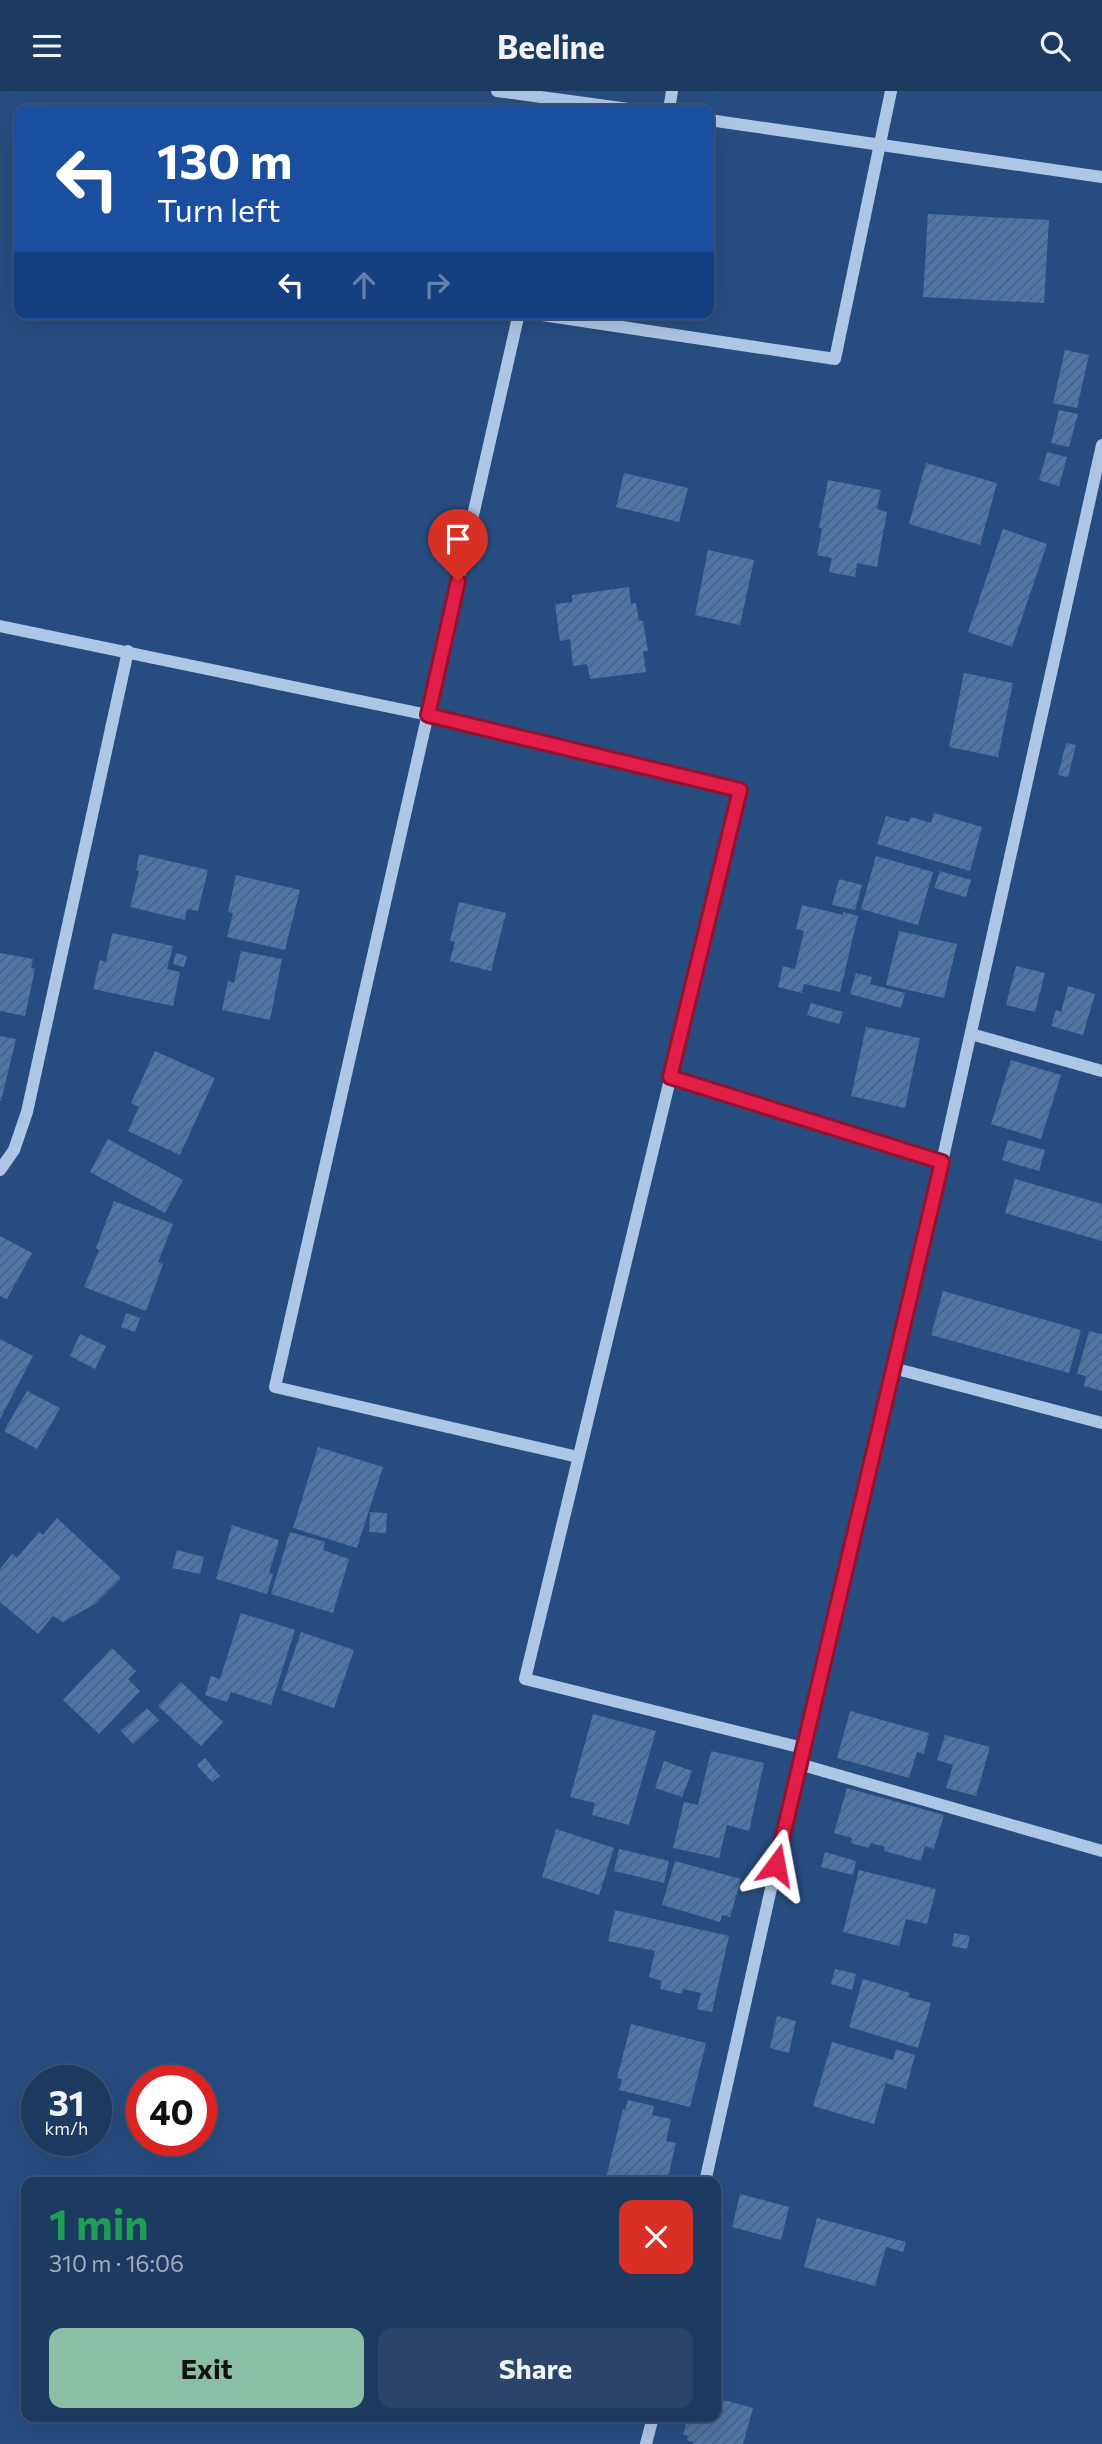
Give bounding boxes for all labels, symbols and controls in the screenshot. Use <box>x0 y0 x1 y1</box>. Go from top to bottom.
text: Beeline <box>497 26 605 66</box>
icon: menu <box>28 27 66 65</box>
icon: search <box>1036 27 1074 65</box>
text: 130 m <box>157 129 292 189</box>
icon: left <box>42 133 133 224</box>
text: Turn left <box>157 189 281 229</box>
icon: left <box>272 266 310 304</box>
icon: ahead <box>345 266 383 304</box>
icon: right <box>418 266 456 304</box>
pin <box>428 509 488 581</box>
icon: arrive <box>439 520 477 558</box>
position arrow <box>739 1828 813 1902</box>
speed limit sign: 40 <box>126 2065 217 2156</box>
text: 31 <box>48 2080 85 2123</box>
text: km/h <box>45 2117 88 2139</box>
text: 1 min <box>49 2197 149 2249</box>
button: close <box>619 2200 693 2274</box>
text: 310 m · 16:06 <box>49 2249 184 2277</box>
button: Exit <box>49 2328 364 2408</box>
button: Share <box>378 2328 693 2408</box>

